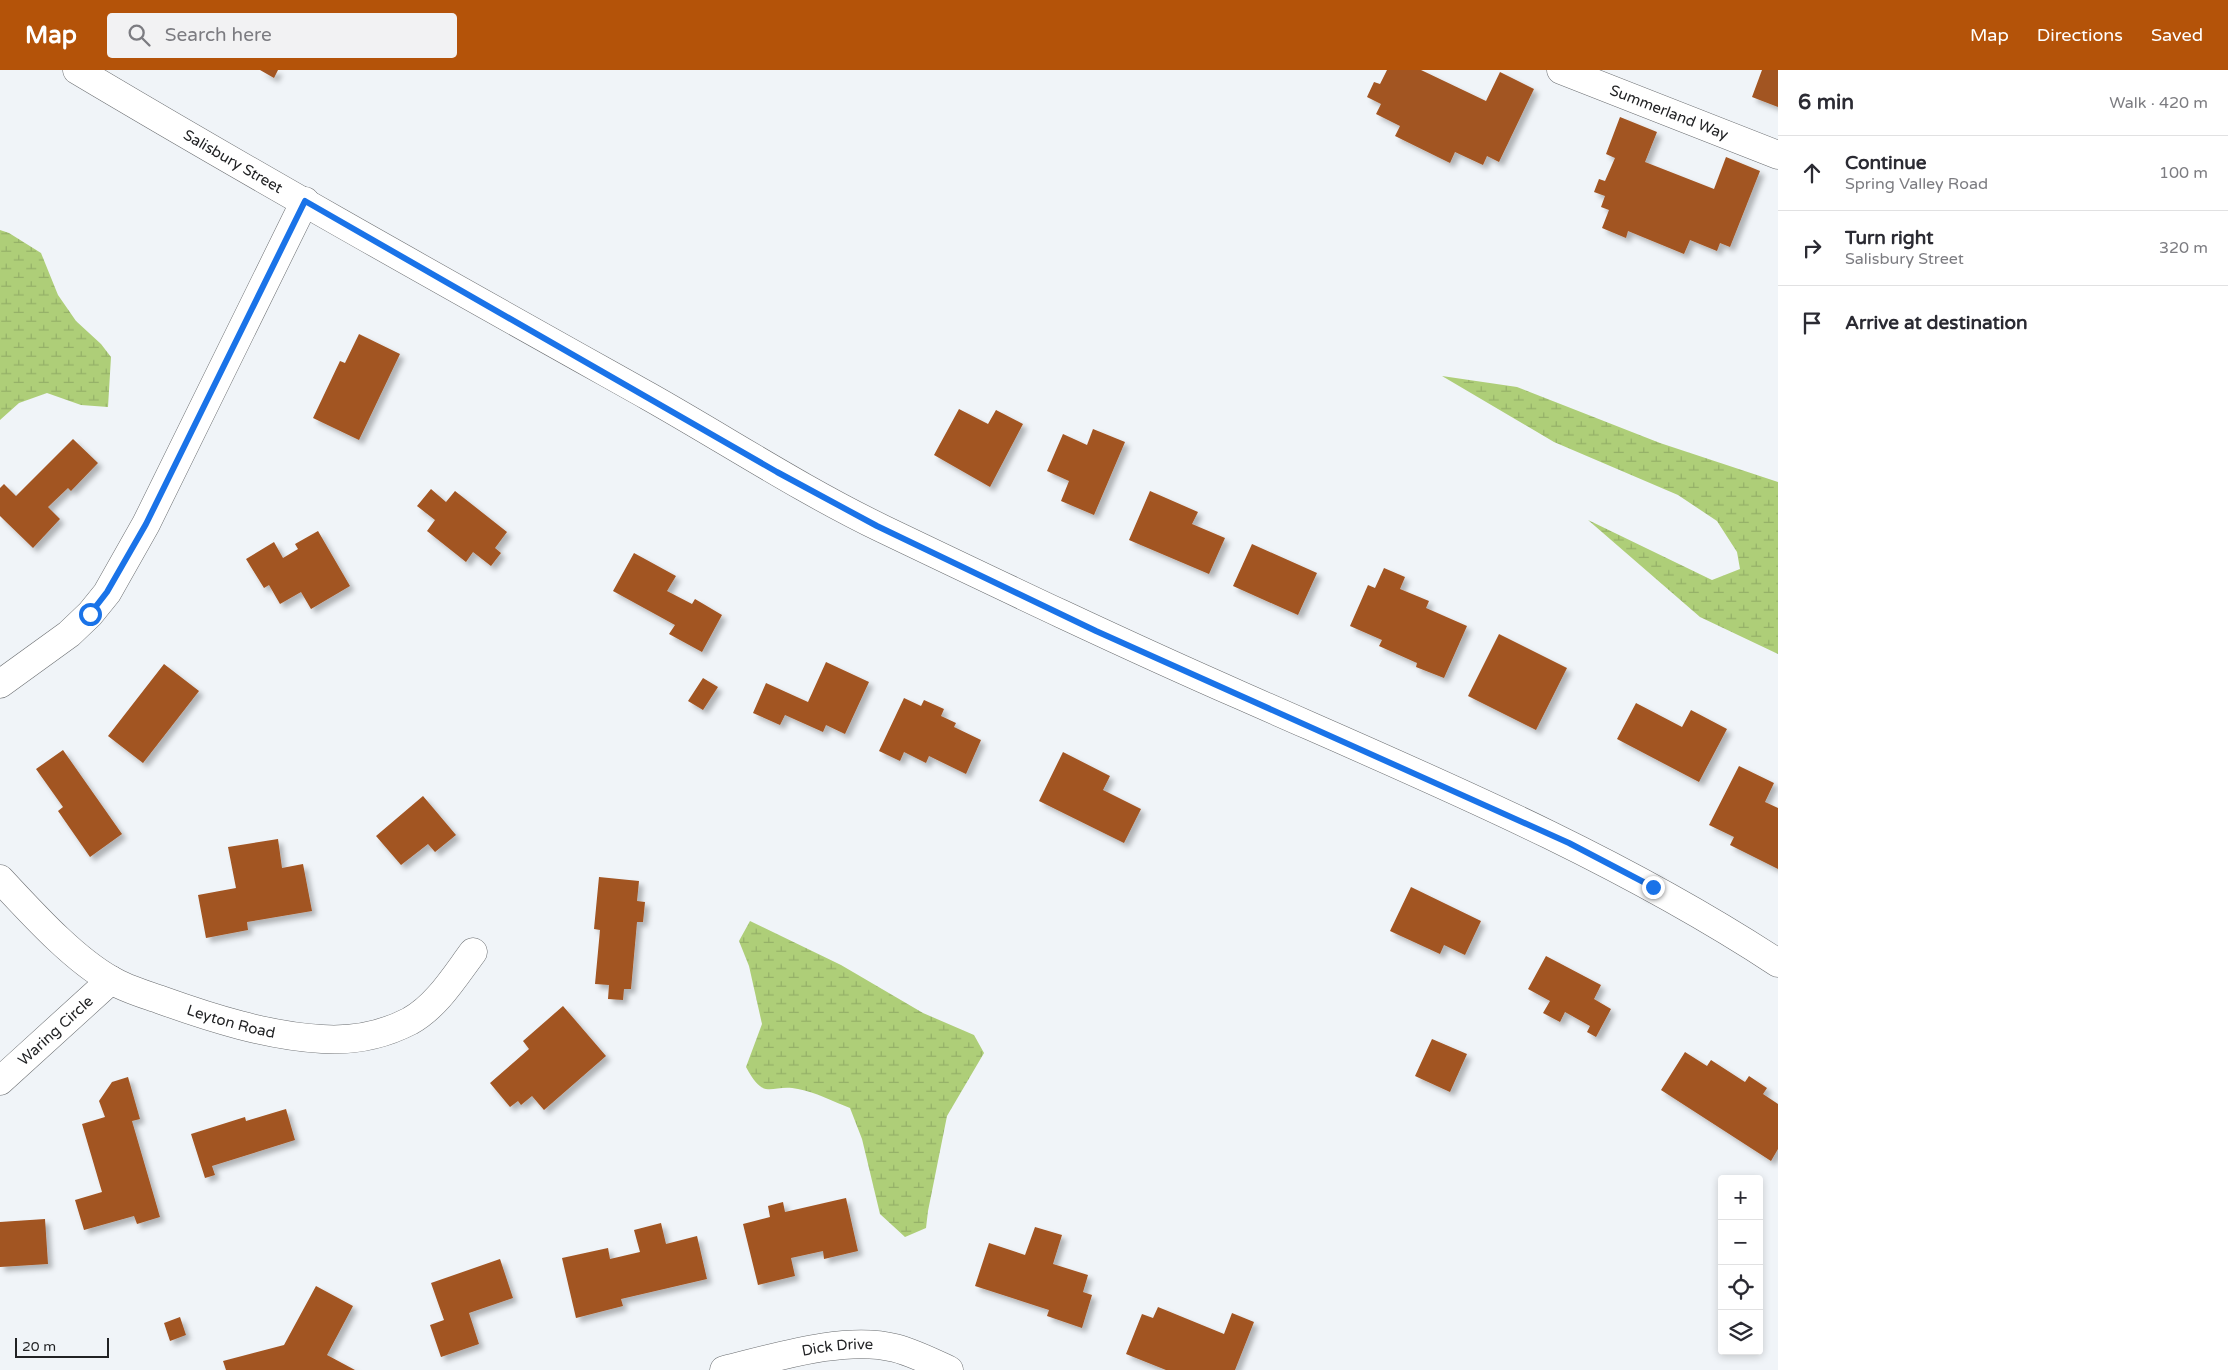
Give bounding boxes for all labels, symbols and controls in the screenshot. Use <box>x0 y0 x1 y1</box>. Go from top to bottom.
search box <box>107 13 457 58</box>
text: Map <box>25 21 77 50</box>
icon: search <box>125 21 153 49</box>
text: Search here <box>165 24 272 46</box>
text: Map <box>1970 24 2009 46</box>
text: Directions <box>2037 24 2123 46</box>
text: Saved <box>2151 24 2203 46</box>
street label: Summerland Way <box>1607 81 1731 144</box>
text: 6 min <box>1798 90 1854 115</box>
text: Walk · 420 m <box>2109 93 2208 113</box>
street label: Salisbury Street <box>180 126 286 197</box>
text: Continue <box>1845 152 1927 174</box>
icon: ahead <box>1798 159 1826 187</box>
text: 100 m <box>2159 163 2208 183</box>
text: Spring Valley Road <box>1845 174 1988 194</box>
text: Turn right <box>1845 227 1933 249</box>
icon: right <box>1798 234 1826 262</box>
text: 320 m <box>2159 238 2208 258</box>
text: Salisbury Street <box>1845 249 1964 269</box>
icon: arrive <box>1798 309 1826 337</box>
text: Arrive at destination <box>1845 312 2028 334</box>
route start <box>79 603 102 626</box>
route end <box>1642 876 1665 899</box>
street label: Waring Circle <box>14 992 97 1069</box>
street label: Leyton Road <box>184 1001 277 1042</box>
map controls <box>1718 1175 1763 1355</box>
button: + <box>1718 1175 1763 1220</box>
button: − <box>1718 1220 1763 1265</box>
button: locate <box>1718 1265 1763 1310</box>
button: layers <box>1718 1310 1763 1355</box>
scale bar <box>15 1335 109 1358</box>
street label: Dick Drive <box>800 1335 874 1360</box>
text: 20 m <box>22 1338 56 1355</box>

